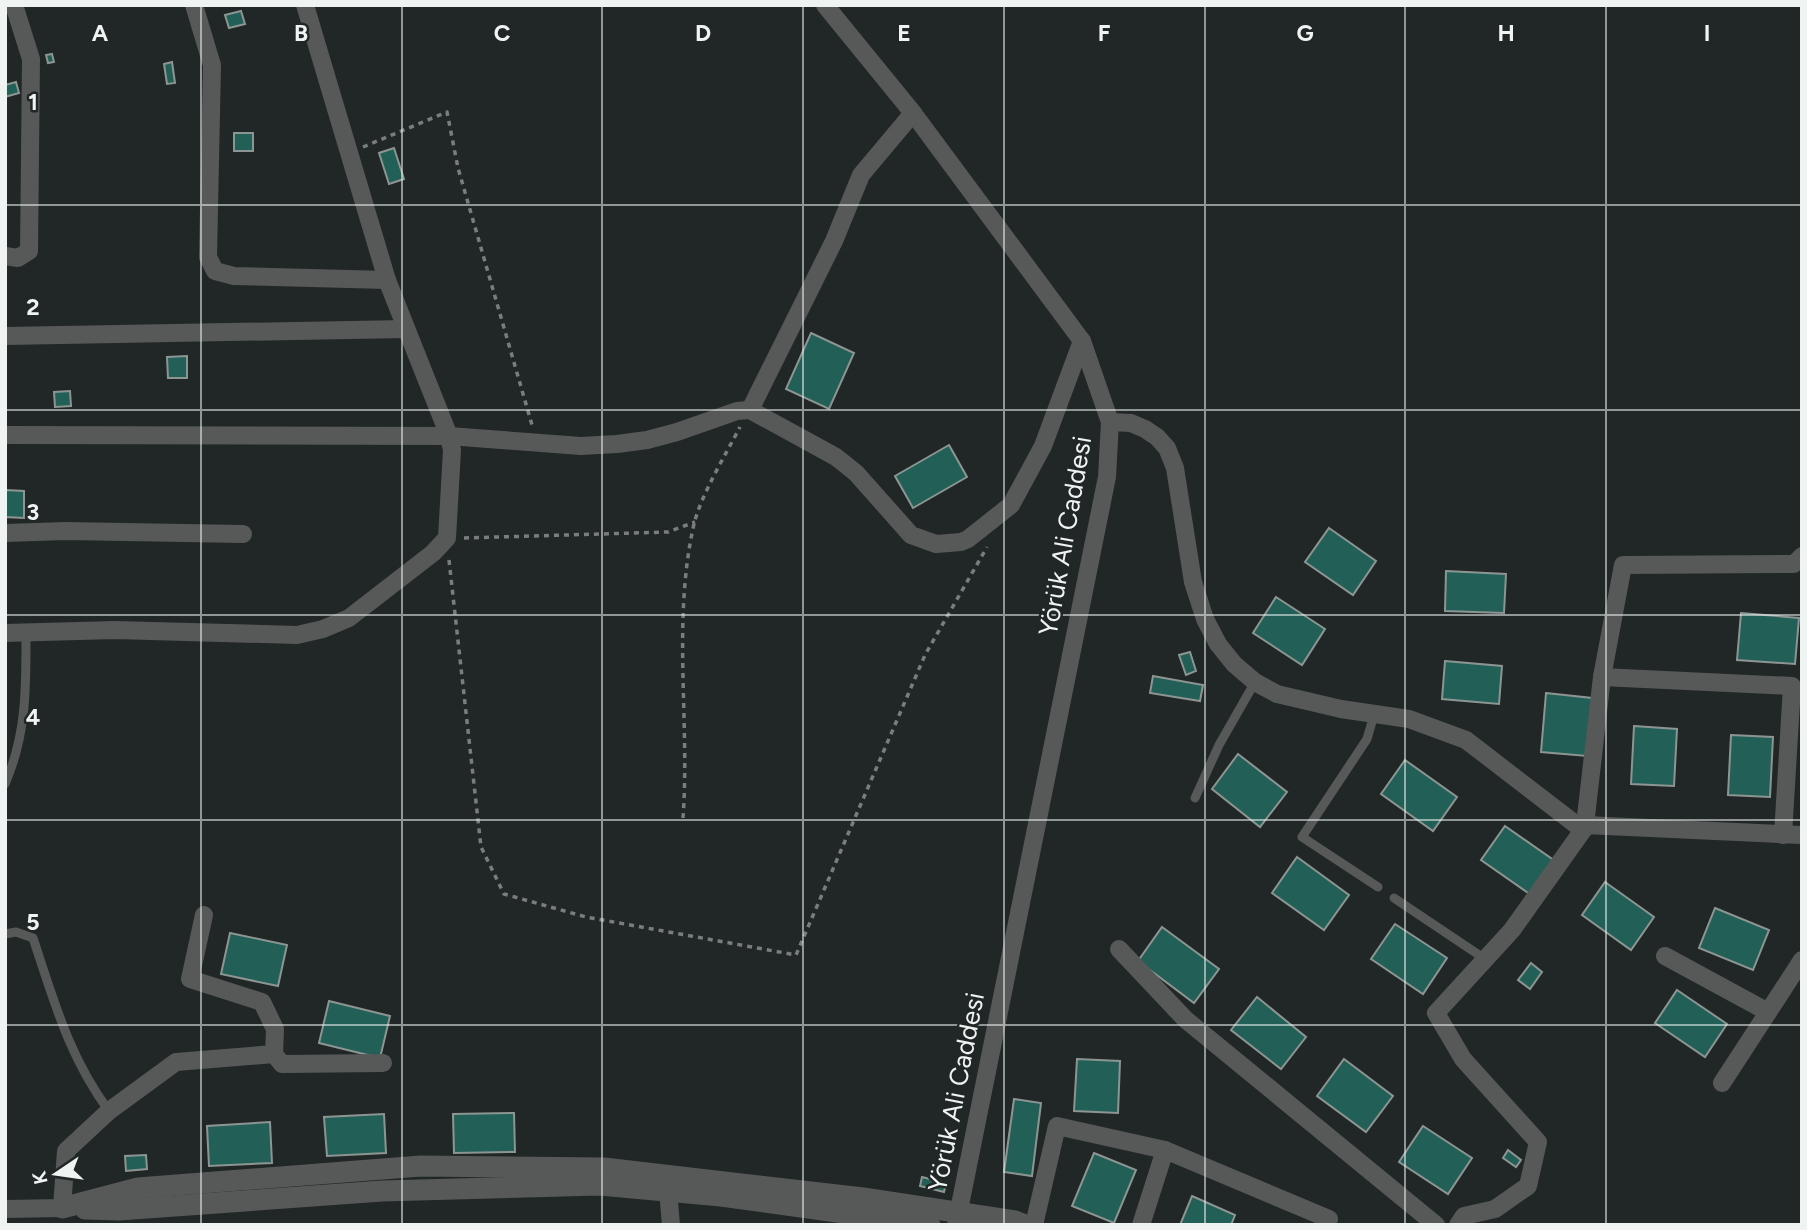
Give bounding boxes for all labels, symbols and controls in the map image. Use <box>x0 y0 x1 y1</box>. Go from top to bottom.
text: A <box>92 19 109 47</box>
text: B <box>294 19 308 47</box>
text: C <box>494 19 511 47</box>
text: D <box>695 19 711 47</box>
text: E <box>897 19 911 47</box>
text: F <box>1098 19 1111 47</box>
text: G <box>1296 19 1314 47</box>
text: H <box>1497 19 1515 47</box>
text: I <box>1704 19 1710 47</box>
text: 1 <box>28 88 38 116</box>
text: 2 <box>26 293 40 321</box>
street label: Yörük Ali Caddesi <box>1032 434 1098 638</box>
text: 3 <box>27 498 39 526</box>
text: 4 <box>26 703 40 731</box>
text: 5 <box>26 908 40 936</box>
street label: Yörük Ali Caddesi <box>921 990 991 1194</box>
north arrow <box>21 1139 91 1209</box>
text: K <box>27 1169 53 1186</box>

